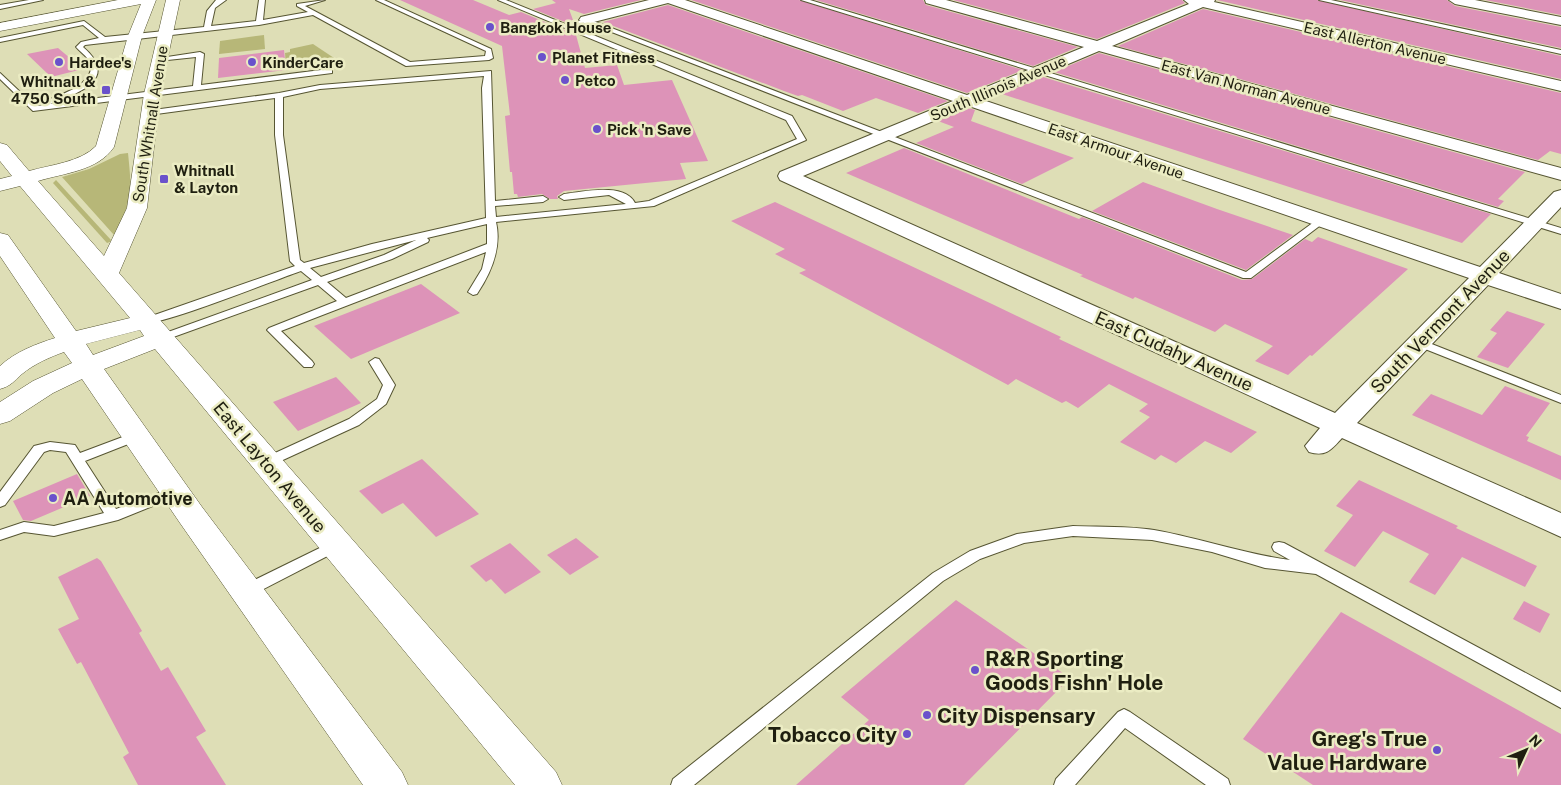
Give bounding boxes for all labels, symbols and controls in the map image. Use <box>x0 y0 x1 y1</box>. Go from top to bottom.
street label: East Allerton Avenue <box>1302 18 1448 68</box>
place label: Bangkok House <box>500 19 612 36</box>
marker: Bangkok House <box>484 21 496 33</box>
street label: South Whitnall Avenue <box>129 44 171 204</box>
place label: Planet Fitness <box>552 49 655 66</box>
marker: Planet Fitness <box>536 51 548 63</box>
street label: South Illinois Avenue <box>928 52 1068 124</box>
place label: Hardee's <box>69 54 132 71</box>
place label: KinderCare <box>262 54 344 71</box>
marker: Hardee's <box>53 56 65 68</box>
marker: KinderCare <box>246 56 258 68</box>
street label: East Van Norman Avenue <box>1159 56 1333 118</box>
place label: Petco <box>575 72 616 89</box>
place label: Whitnall & 4750 South <box>11 73 96 107</box>
marker: Petco <box>559 74 571 86</box>
marker: Whitnall & 4750 South <box>100 84 112 96</box>
street label: East Armour Avenue <box>1046 120 1186 182</box>
place label: Pick 'n Save <box>607 121 691 138</box>
marker: Pick 'n Save <box>591 123 603 135</box>
place label: Whitnall & Layton <box>174 162 238 196</box>
marker: Whitnall & Layton <box>158 173 170 185</box>
street label: South Vermont Avenue <box>1366 245 1514 397</box>
street label: East Cudahy Avenue <box>1092 307 1256 395</box>
street label: East Layton Avenue <box>209 397 331 537</box>
place label: AA Automotive <box>63 488 193 509</box>
marker: AA Automotive <box>47 492 59 504</box>
place label: R&R Sporting Goods Fishn' Hole <box>985 646 1163 695</box>
marker: R&R Sporting Goods Fishn' Hole <box>969 664 981 676</box>
place label: City Dispensary <box>937 703 1096 728</box>
marker: City Dispensary <box>921 709 933 721</box>
place label: Tobacco City <box>768 722 897 747</box>
north arrow <box>1501 725 1551 775</box>
place label: Greg's True Value Hardware <box>1267 726 1427 775</box>
marker: Tobacco City <box>901 728 913 740</box>
text: N <box>1526 731 1545 750</box>
marker: Greg's True Value Hardware <box>1431 744 1443 756</box>

